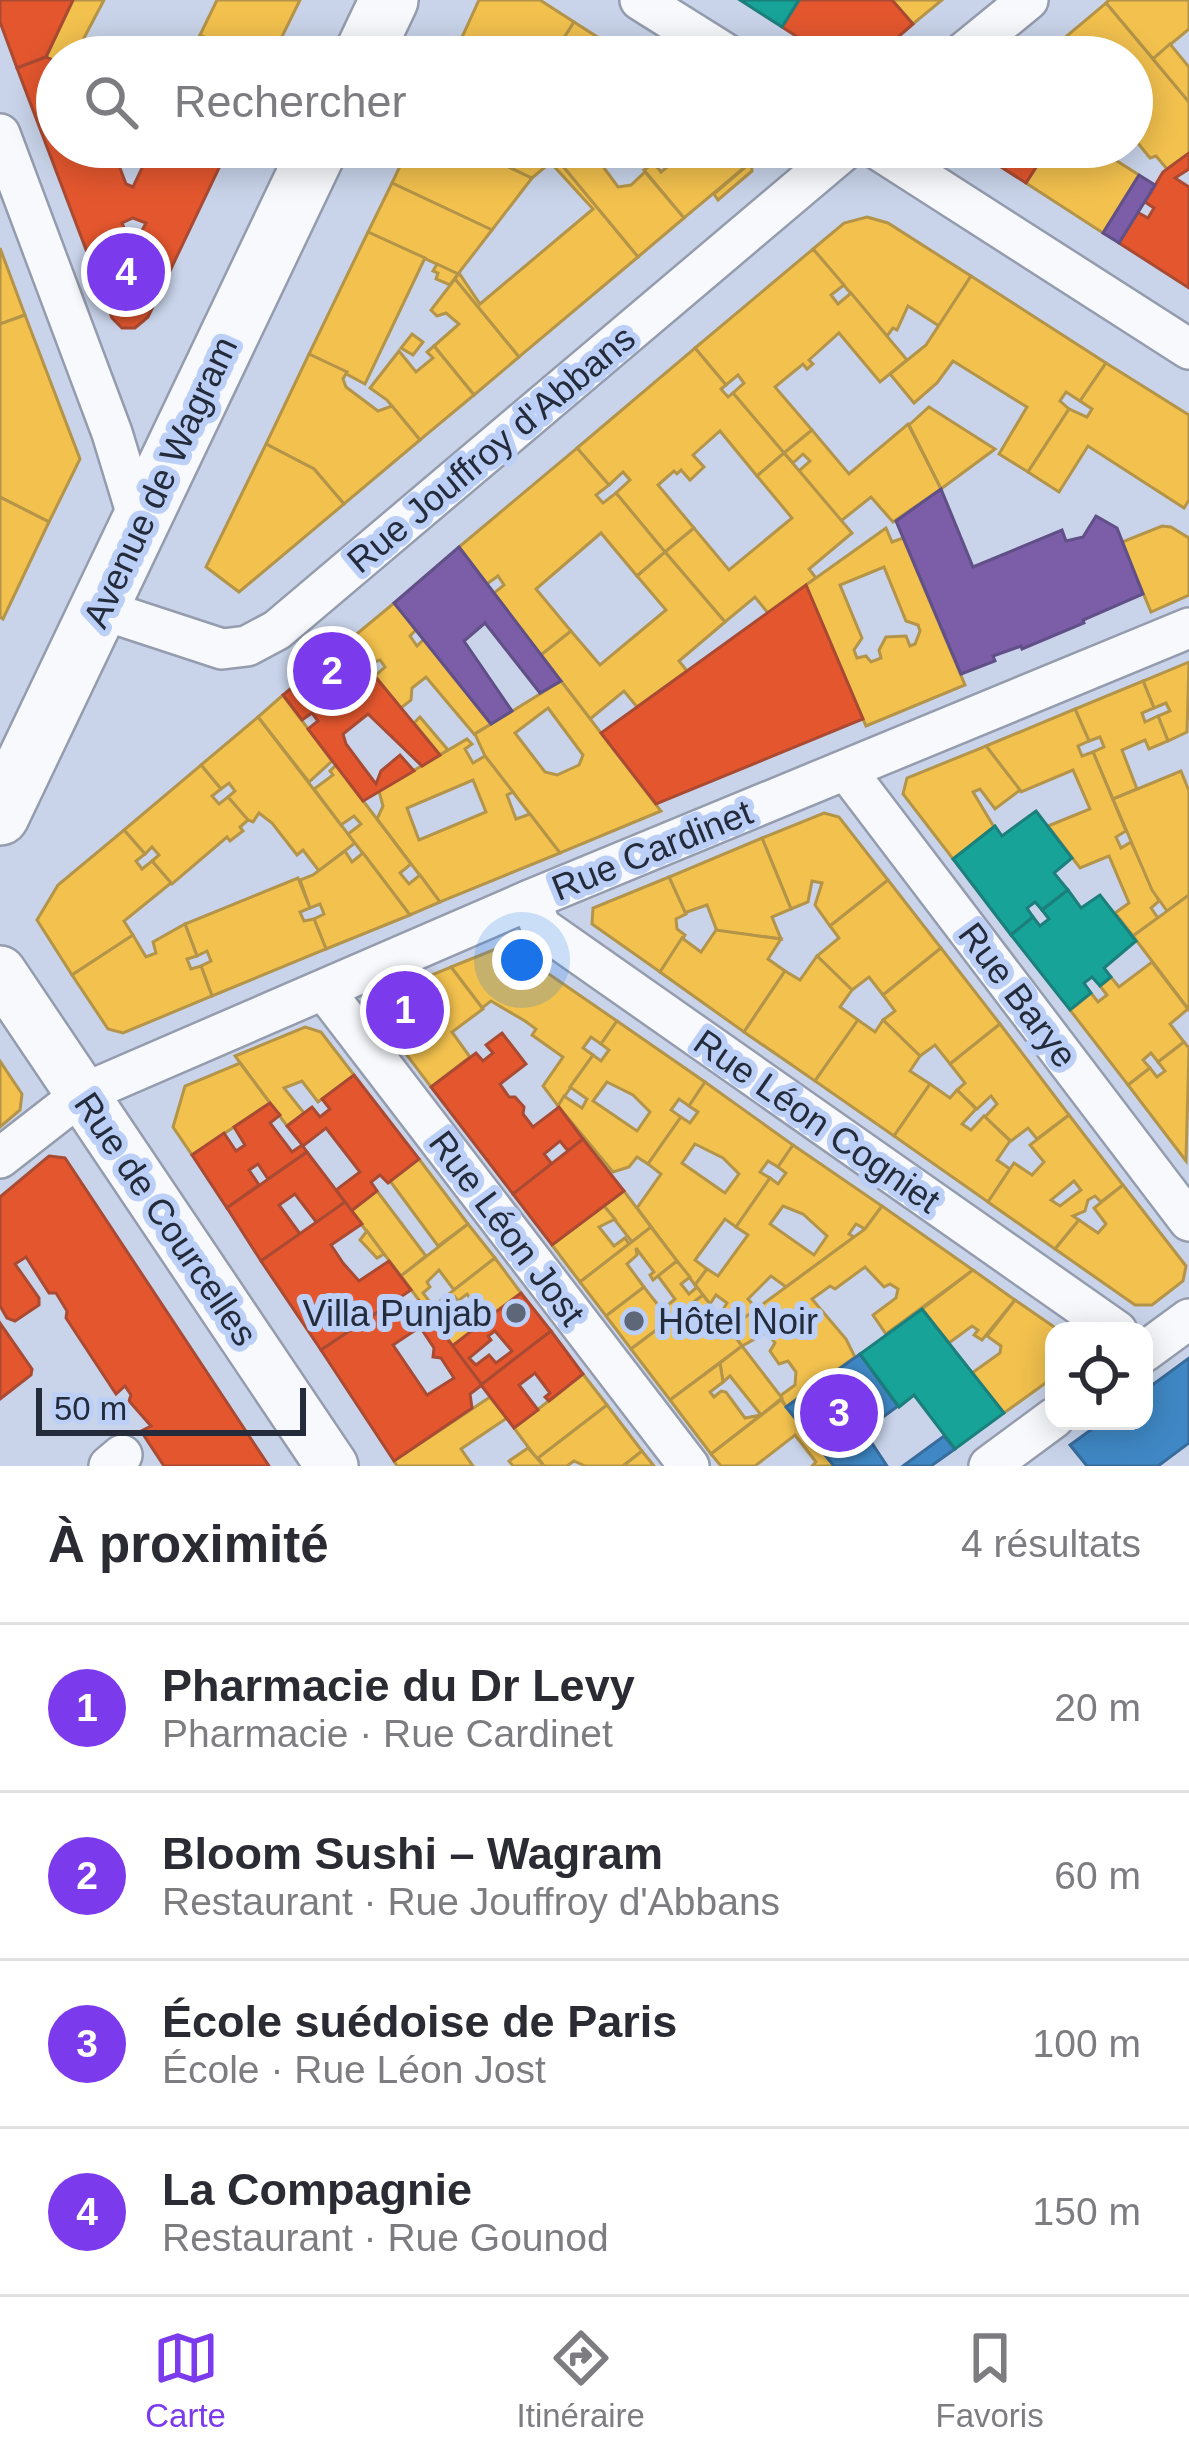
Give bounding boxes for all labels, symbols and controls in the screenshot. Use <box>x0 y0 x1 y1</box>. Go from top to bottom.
search box <box>36 36 1153 168</box>
icon: search <box>78 69 144 135</box>
text: Rechercher <box>174 76 407 127</box>
pin: 4 <box>87 227 165 317</box>
street label: Rue Jouffroy d'Abbans <box>339 317 643 581</box>
street label: Avenue de Wagram <box>75 330 245 634</box>
pin: 2 <box>293 626 371 716</box>
street label: Rue Cardinet <box>546 791 758 909</box>
street label: Rue Barye <box>950 915 1086 1075</box>
your location <box>492 930 552 990</box>
pin: 1 <box>366 965 444 1055</box>
street label: Rue Léon Cogniet <box>686 1021 948 1221</box>
street label: Rue de Courcelles <box>66 1085 266 1353</box>
street label: Rue Léon Jost <box>421 1123 593 1333</box>
place label: Villa Punjab <box>303 1293 492 1334</box>
marker: Villa Punjab <box>503 1300 529 1326</box>
place label: Hôtel Noir <box>658 1301 818 1342</box>
marker: Hôtel Noir <box>621 1308 647 1334</box>
map controls <box>1045 1322 1153 1430</box>
button: locate <box>1045 1322 1153 1430</box>
pin: 3 <box>800 1368 878 1458</box>
scale bar <box>36 1382 306 1435</box>
text: 50 m <box>54 1390 127 1427</box>
text: À proximité <box>48 1516 329 1573</box>
text: 4 résultats <box>961 1522 1141 1565</box>
text: Pharmacie du Dr Levy <box>162 1660 635 1711</box>
text: 1 <box>76 1686 98 1729</box>
text: 20 m <box>1054 1686 1141 1729</box>
text: Pharmacie · Rue Cardinet <box>162 1712 613 1755</box>
text: Bloom Sushi – Wagram <box>162 1828 663 1879</box>
text: 2 <box>76 1854 98 1897</box>
text: 60 m <box>1054 1854 1141 1897</box>
text: Restaurant · Rue Jouffroy d'Abbans <box>162 1880 780 1923</box>
text: École suédoise de Paris <box>162 1996 677 2047</box>
text: 3 <box>76 2022 98 2065</box>
text: 100 m <box>1033 2022 1141 2065</box>
text: École · Rue Léon Jost <box>162 2048 546 2091</box>
text: La Compagnie <box>162 2164 472 2215</box>
text: 4 <box>76 2190 98 2233</box>
text: 150 m <box>1033 2190 1141 2233</box>
text: Restaurant · Rue Gounod <box>162 2216 609 2259</box>
tab: Carte <box>145 2325 226 2435</box>
tab: Itinéraire <box>517 2325 645 2435</box>
tab: Favoris <box>936 2325 1044 2435</box>

